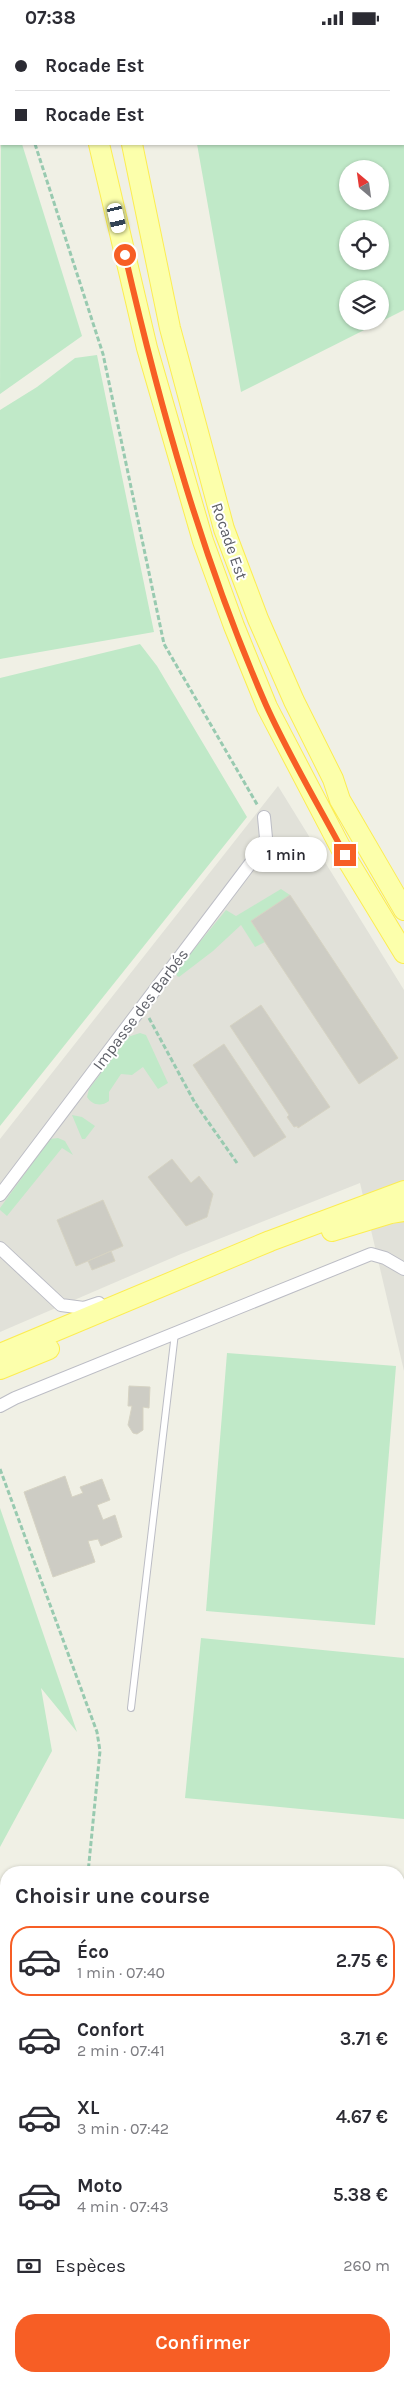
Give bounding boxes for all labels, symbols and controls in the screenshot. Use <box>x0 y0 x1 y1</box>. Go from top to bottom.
text: 07:38 <box>25 7 76 29</box>
text: Rocade Est <box>45 55 144 77</box>
text: Rocade Est <box>45 104 144 126</box>
north arrow <box>339 160 389 210</box>
map controls <box>339 160 389 330</box>
car <box>106 202 127 234</box>
button: locate <box>339 220 389 270</box>
route start <box>114 244 136 266</box>
button: layers <box>339 280 389 330</box>
street label: Rocade Est <box>207 500 252 582</box>
callout: 1 min <box>245 837 328 873</box>
route end <box>334 844 356 866</box>
text: 1 min <box>266 845 306 864</box>
street label: Impasse des Barbés <box>89 945 192 1074</box>
text: Choisir une course <box>15 1883 210 1909</box>
icon: car <box>17 1939 62 1984</box>
text: Éco <box>77 1941 109 1963</box>
text: 2.75 € <box>336 1950 388 1972</box>
text: 1 min · 07:40 <box>77 1963 165 1982</box>
icon: car <box>17 2017 62 2062</box>
text: Confort <box>77 2019 144 2041</box>
text: 3.71 € <box>340 2028 388 2050</box>
text: 2 min · 07:41 <box>77 2041 165 2060</box>
icon: car <box>17 2095 62 2140</box>
text: XL <box>77 2097 99 2119</box>
text: 4.67 € <box>336 2106 388 2128</box>
text: 3 min · 07:42 <box>77 2119 169 2138</box>
icon: car <box>17 2173 62 2218</box>
text: Moto <box>77 2175 123 2197</box>
text: 5.38 € <box>333 2184 388 2206</box>
text: 4 min · 07:43 <box>77 2197 169 2216</box>
icon: cash <box>15 2252 43 2280</box>
text: Espèces <box>55 2255 126 2277</box>
text: 260 m <box>343 2256 390 2275</box>
button: Confirmer <box>15 2314 390 2372</box>

